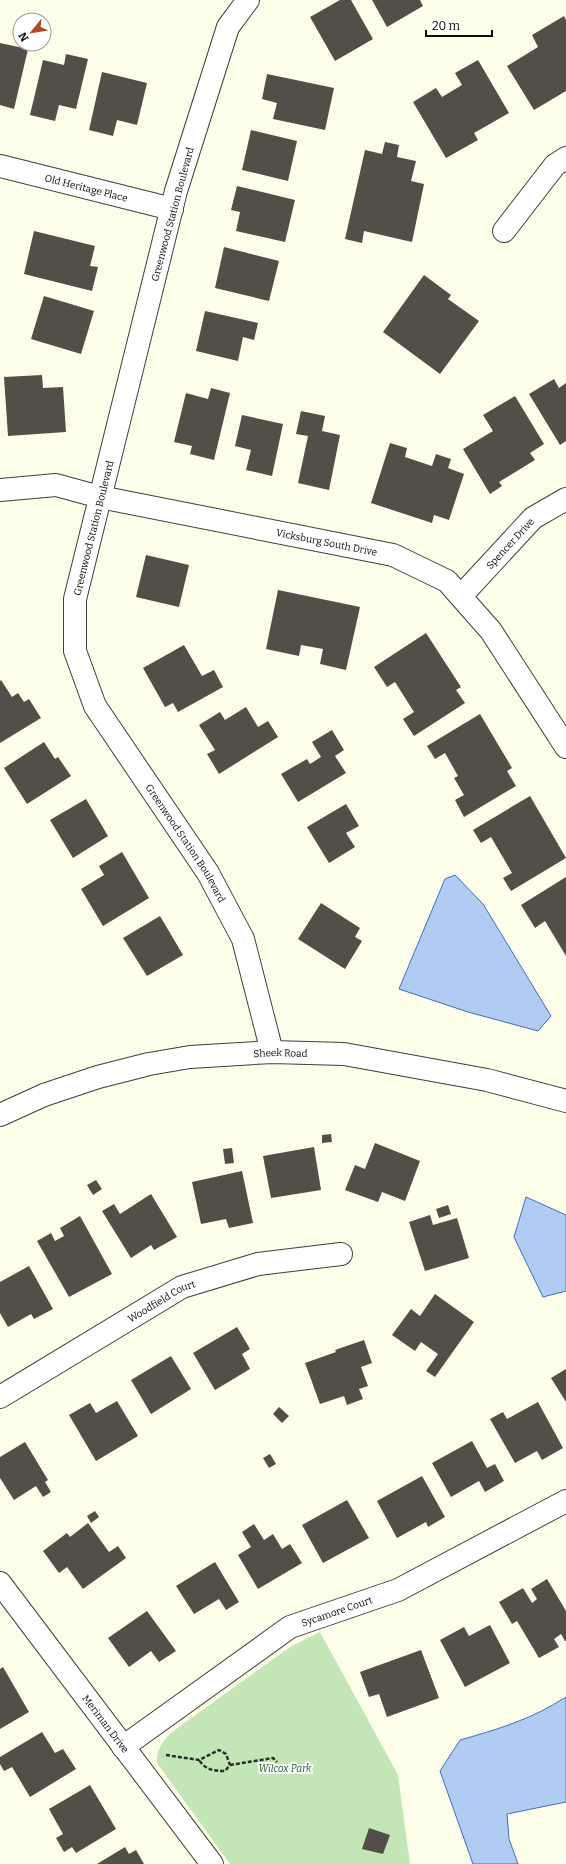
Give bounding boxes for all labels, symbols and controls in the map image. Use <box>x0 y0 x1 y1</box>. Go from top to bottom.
north arrow <box>12 12 52 52</box>
scale bar <box>426 12 492 38</box>
text: 20 m <box>432 19 461 33</box>
text: N <box>16 29 32 44</box>
street label: Greenwood Station Boulevard <box>149 146 197 283</box>
street label: Old Heritage Place <box>43 172 129 205</box>
street label: Greenwood Station Boulevard <box>71 460 117 597</box>
street label: Spencer Drive <box>484 516 537 572</box>
street label: Vicksburg South Drive <box>275 527 378 559</box>
street label: Greenwood Station Boulevard <box>143 782 228 905</box>
street label: Sheek Road <box>253 1047 308 1060</box>
street label: Woodfield Court <box>126 1278 197 1325</box>
street label: Sycamore Court <box>300 1594 374 1630</box>
street label: Meriman Drive <box>79 1693 131 1755</box>
park label: Wilcox Park <box>258 1763 312 1775</box>

